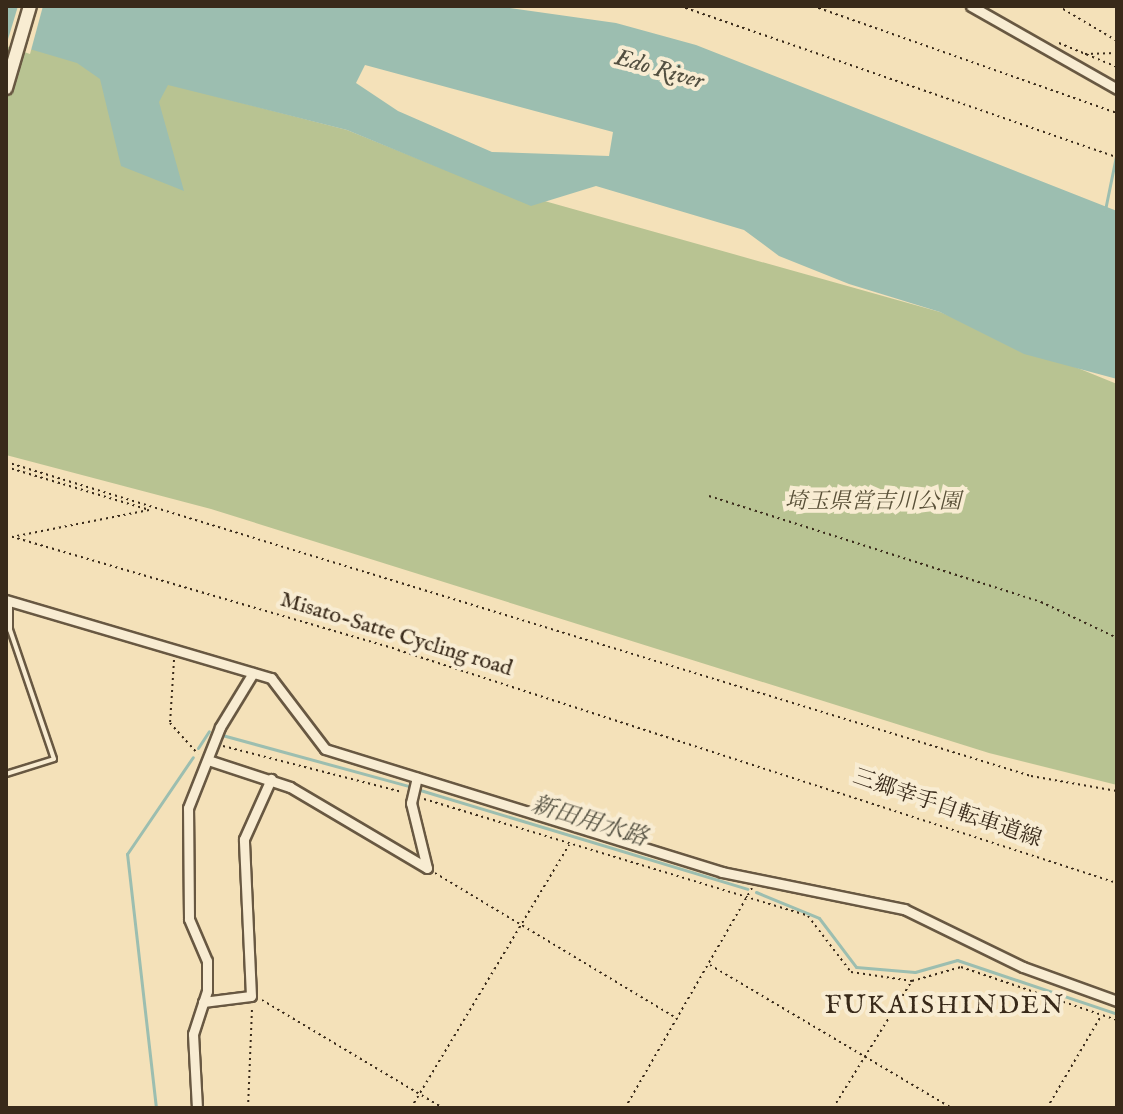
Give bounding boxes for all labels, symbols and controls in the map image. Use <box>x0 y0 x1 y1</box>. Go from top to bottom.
water label: Edo River <box>611 44 707 96</box>
park label: 埼玉県営吉川公園 <box>785 490 961 516</box>
street label: Misato-Satte Cycling road <box>277 587 515 683</box>
street label: 三郷幸手自転車道線 <box>849 764 1045 854</box>
water label: 新田用水路 <box>527 791 651 853</box>
district label: FUKAISHINDEN <box>825 990 1065 1022</box>

